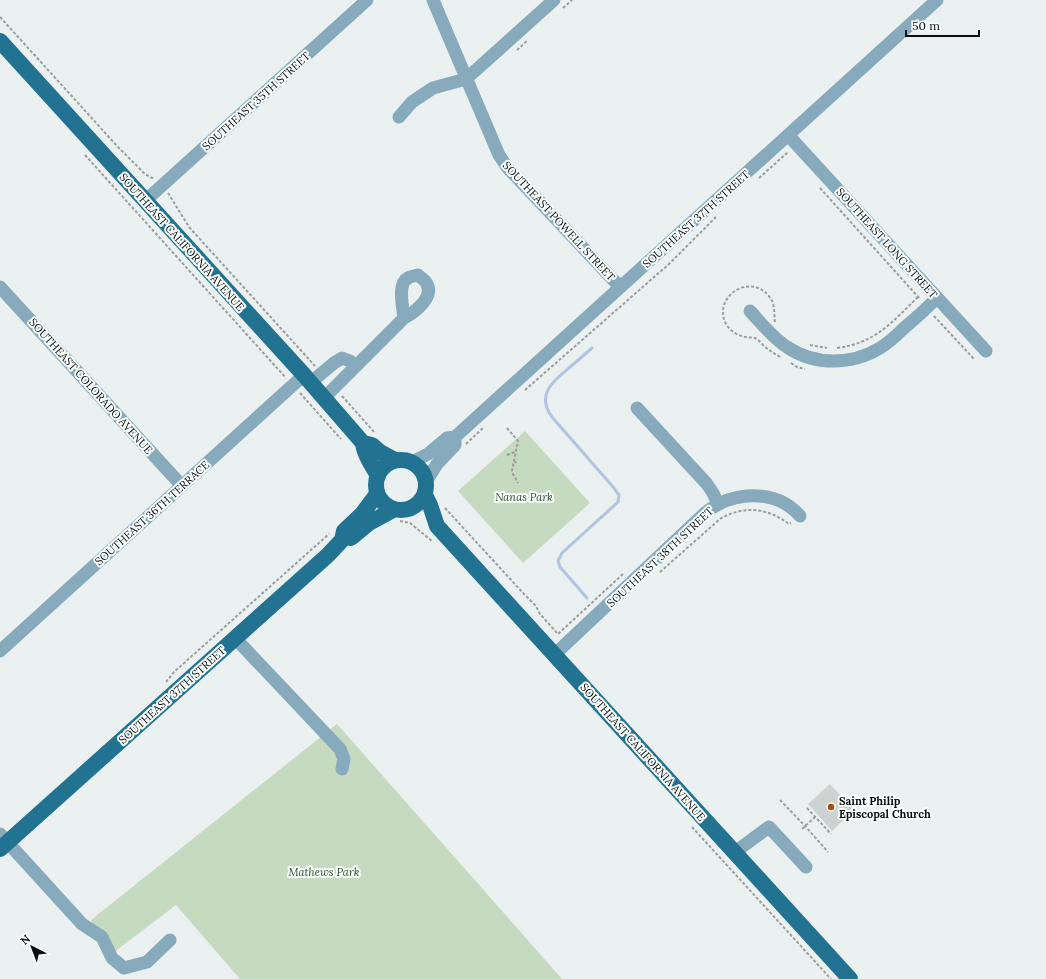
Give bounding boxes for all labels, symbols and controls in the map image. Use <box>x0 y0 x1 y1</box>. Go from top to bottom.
scale bar <box>906 12 979 38</box>
text: 50 m <box>912 18 940 33</box>
street label: SOUTHEAST 35TH STREET <box>199 49 313 153</box>
street label: SOUTHEAST POWELL STREET <box>500 158 618 284</box>
street label: SOUTHEAST 37TH STREET <box>640 167 752 271</box>
street label: SOUTHEAST CALIFORNIA AVENUE <box>116 170 248 314</box>
street label: SOUTHEAST LONG STREET <box>834 185 940 301</box>
street label: SOUTHEAST COLORADO AVENUE <box>26 315 156 457</box>
street label: SOUTHEAST 36TH TERRACE <box>92 458 212 568</box>
park label: Nanas Park <box>495 490 553 504</box>
street label: SOUTHEAST 38TH STREET <box>604 504 716 610</box>
street label: SOUTHEAST 37TH STREET <box>116 643 228 747</box>
street label: SOUTHEAST CALIFORNIA AVENUE <box>577 680 709 824</box>
place label: Saint Philip Episcopal Church <box>839 794 931 821</box>
marker: Saint Philip Episcopal Church <box>826 802 836 812</box>
park label: Mathews Park <box>288 865 360 879</box>
north arrow <box>12 927 52 967</box>
text: N <box>17 931 34 948</box>

